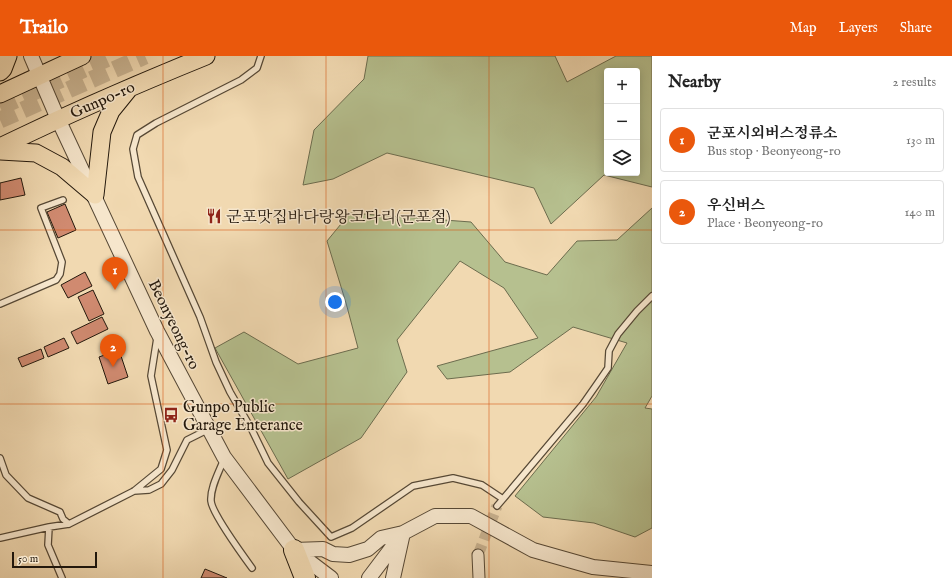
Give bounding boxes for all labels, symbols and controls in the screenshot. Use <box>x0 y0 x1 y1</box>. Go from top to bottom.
text: Trailo <box>20 16 68 40</box>
text: Map <box>790 19 817 37</box>
text: Layers <box>839 19 878 37</box>
text: Share <box>900 19 932 37</box>
map controls <box>604 68 640 176</box>
button: + <box>604 68 640 104</box>
text: Nearby <box>668 72 721 93</box>
text: 2 results <box>892 74 936 91</box>
street label: Gunpo-ro <box>67 78 139 124</box>
button: − <box>604 104 640 140</box>
text: 군포시외버스정류소 <box>707 124 837 143</box>
text: 1 <box>680 132 684 149</box>
text: 130 m <box>906 132 935 149</box>
button: layers <box>604 140 640 176</box>
text: Bus stop · Beonyeong-ro <box>707 143 841 160</box>
text: 우신버스 <box>707 196 765 215</box>
text: 2 <box>679 204 685 221</box>
text: 140 m <box>905 204 935 221</box>
restaurant icon: 군포맛집바다랑왕코다리(군포점) <box>205 207 223 225</box>
place label: 군포맛집바다랑왕코다리(군포점) <box>226 208 451 228</box>
text: Place · Beonyeong-ro <box>707 215 823 232</box>
pin: 1 <box>102 257 128 290</box>
street label: Beonyeong-ro <box>143 277 204 373</box>
your location <box>325 292 345 312</box>
pin: 2 <box>100 334 126 367</box>
place label: Gunpo Public Garage Enterance <box>183 398 303 436</box>
bus stop icon: Gunpo Public Garage Enterance <box>162 406 180 424</box>
scale bar <box>12 550 97 569</box>
text: 50 m <box>18 552 38 566</box>

